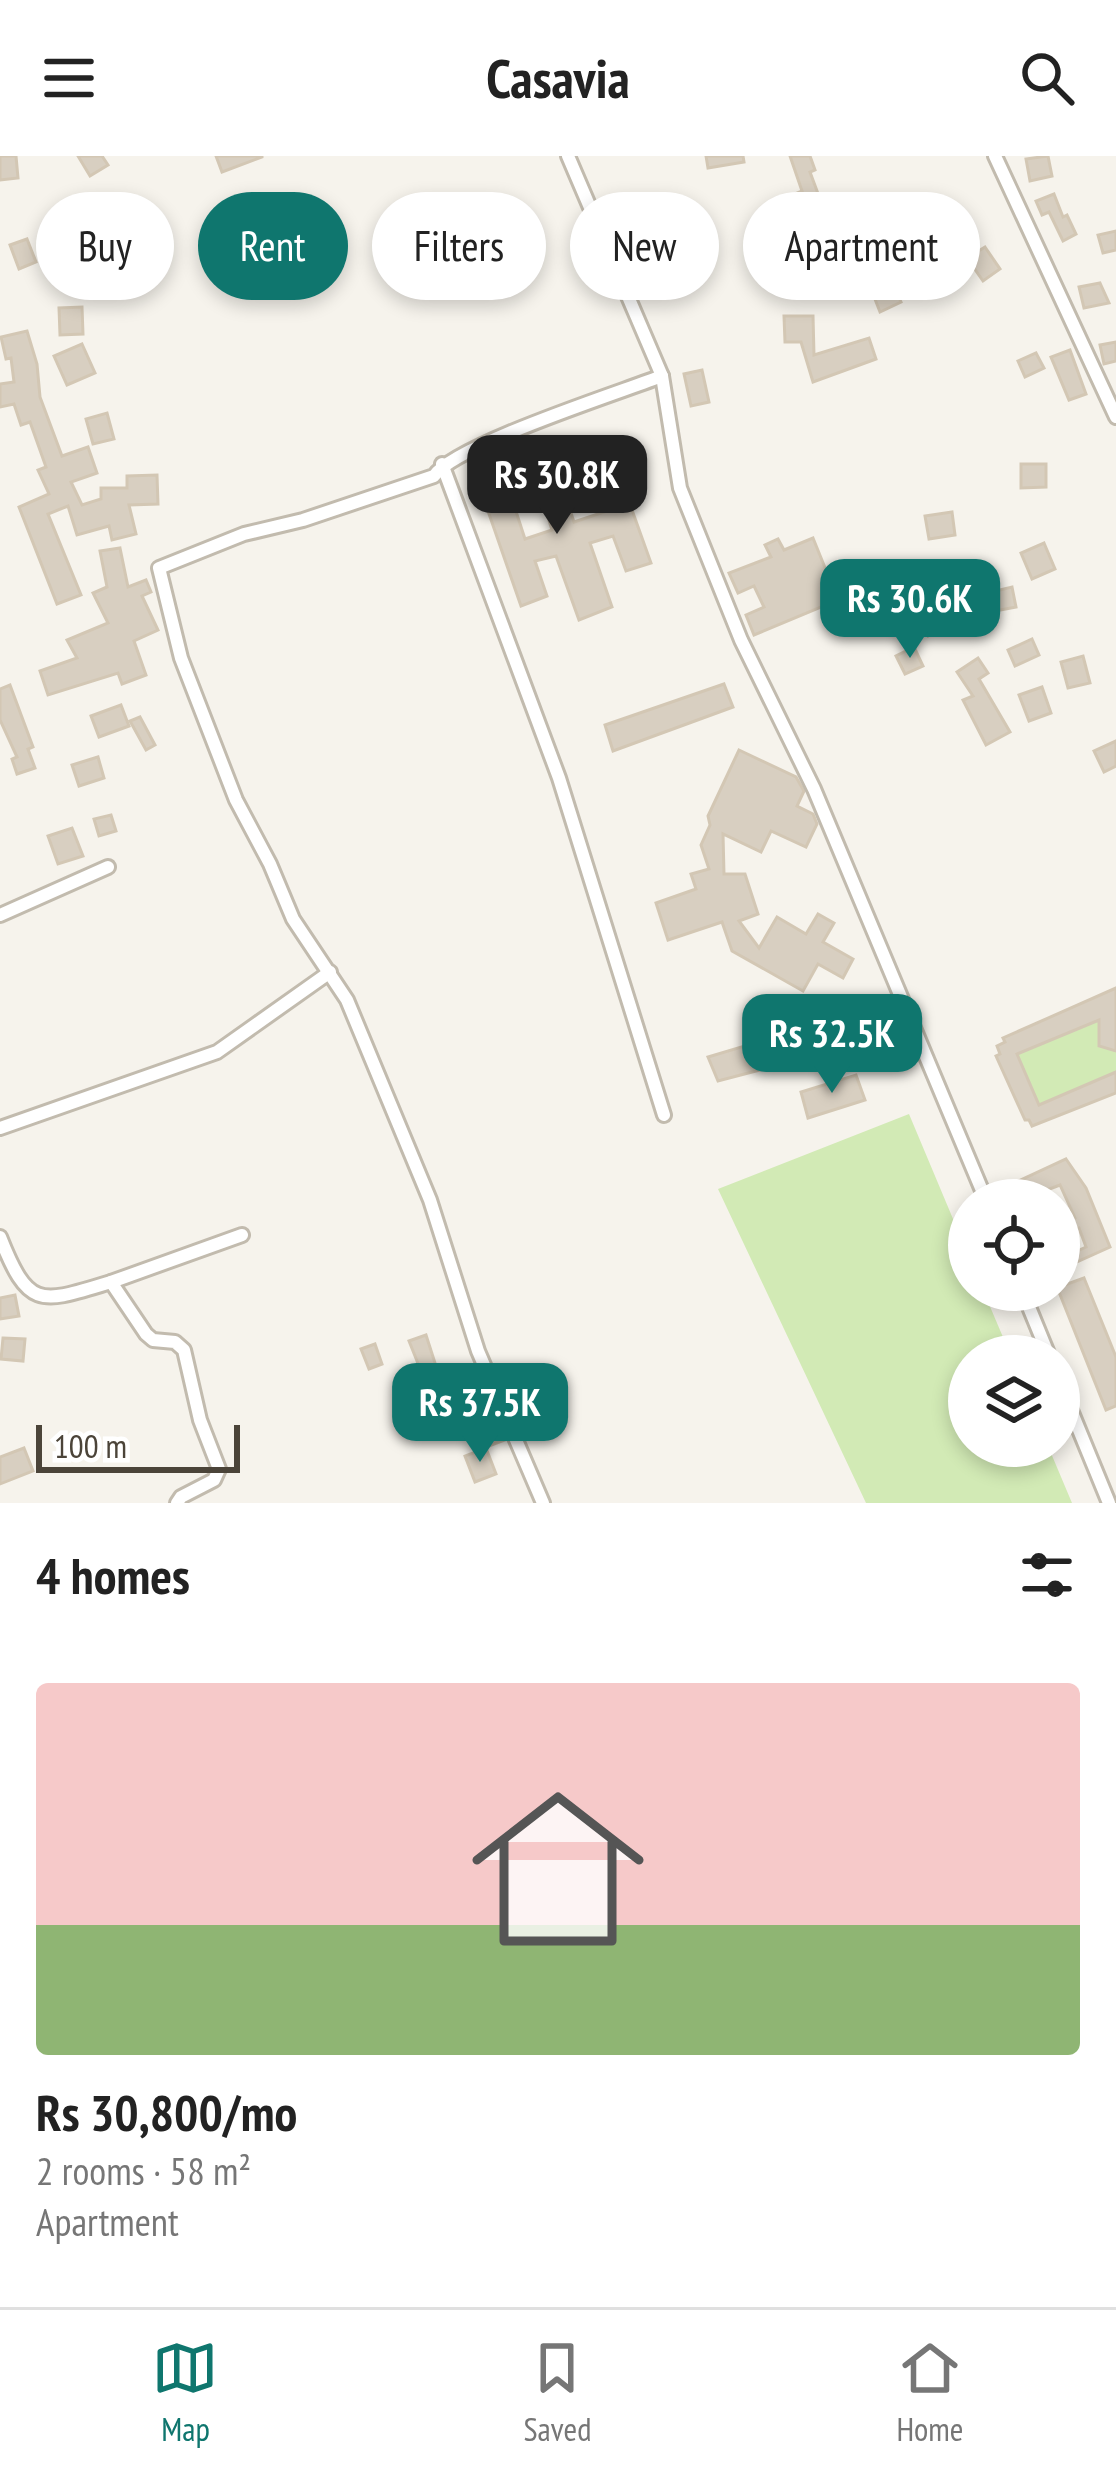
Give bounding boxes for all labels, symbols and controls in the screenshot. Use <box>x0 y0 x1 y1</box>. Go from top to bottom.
text: Casavia <box>486 43 630 113</box>
icon: menu <box>36 45 102 111</box>
icon: search <box>1014 45 1080 111</box>
chip: Buy <box>36 192 174 300</box>
chip: Rent <box>198 192 348 300</box>
chip: Filters <box>372 192 546 300</box>
chip: New <box>570 192 719 300</box>
chip: Apartment <box>743 192 980 300</box>
pin: Rs 30.8K <box>433 435 681 537</box>
text: Rs 30.8K <box>494 448 620 499</box>
pin: Rs 30.6K <box>786 559 1034 661</box>
text: Rs 30.6K <box>847 572 973 623</box>
pin: Rs 32.5K <box>708 994 956 1096</box>
text: Rs 32.5K <box>769 1007 895 1058</box>
map controls <box>948 1179 1080 1467</box>
button: locate <box>948 1179 1080 1311</box>
button: layers <box>948 1335 1080 1467</box>
pin: Rs 37.5K <box>356 1363 604 1465</box>
text: Rs 37.5K <box>419 1376 541 1427</box>
scale bar <box>36 1419 240 1472</box>
text: 100 m <box>54 1424 127 1467</box>
text: 4 homes <box>36 1542 190 1608</box>
icon: filters <box>1014 1542 1080 1608</box>
icon: home <box>450 1761 666 1977</box>
text: Rs 30,800/mo <box>36 2079 297 2145</box>
text: 2 rooms · 58 m² <box>36 2145 251 2196</box>
text: Apartment <box>36 2196 179 2247</box>
tab: Map <box>152 2335 218 2450</box>
tab: Saved <box>523 2335 591 2450</box>
tab: Home <box>896 2335 963 2450</box>

